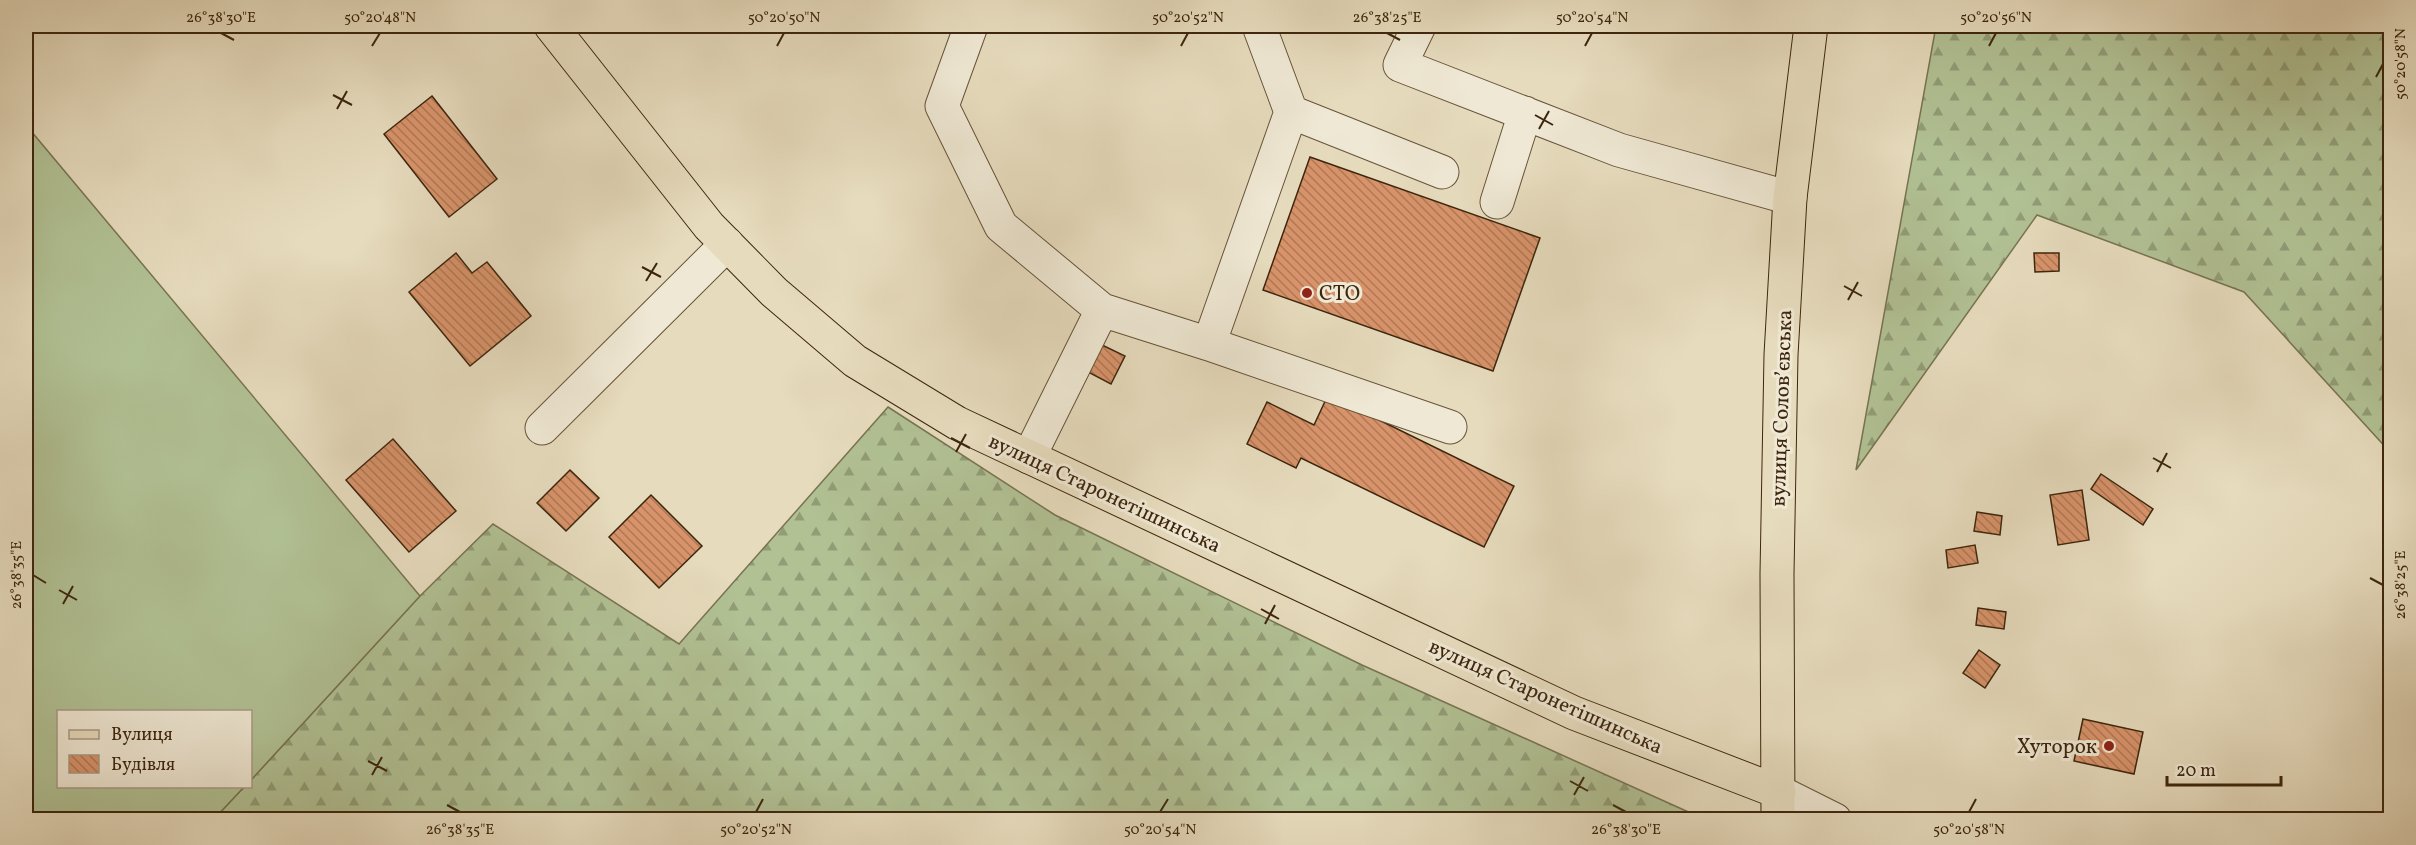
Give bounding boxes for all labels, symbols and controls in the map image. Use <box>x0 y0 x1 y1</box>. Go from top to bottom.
text: 26°38'30"E <box>186 8 256 29</box>
text: 50°20'48"N <box>344 8 416 29</box>
text: 50°20'50"N <box>748 8 820 29</box>
text: 50°20'52"N <box>1152 8 1224 29</box>
text: 26°38'25"E <box>1353 8 1421 29</box>
text: 50°20'54"N <box>1556 8 1628 29</box>
text: 50°20'56"N <box>1960 8 2032 29</box>
text: 50°20'58"N <box>2391 28 2412 100</box>
place label: СТО <box>1319 280 1360 309</box>
marker: СТО <box>1300 286 1314 300</box>
street label: вулиця Соловʼєвська <box>1765 309 1800 507</box>
street label: вулиця Старонетішинська <box>983 428 1225 561</box>
text: 26°38'35"E <box>7 541 28 609</box>
text: 26°38'25"E <box>2391 551 2412 619</box>
street label: вулиця Старонетішинська <box>1424 633 1667 762</box>
legend <box>57 710 252 788</box>
text: Вулиця <box>111 723 173 748</box>
place label: Хуторок <box>2017 733 2097 762</box>
marker: Хуторок <box>2102 739 2116 753</box>
scale bar <box>2167 749 2281 787</box>
text: Будівля <box>111 753 175 778</box>
text: 20 m <box>2176 759 2216 784</box>
text: 26°38'35"E <box>426 820 494 841</box>
text: 50°20'52"N <box>720 820 792 841</box>
text: 50°20'54"N <box>1124 820 1196 841</box>
text: 26°38'30"E <box>1591 820 1661 841</box>
text: 50°20'58"N <box>1933 820 2005 841</box>

